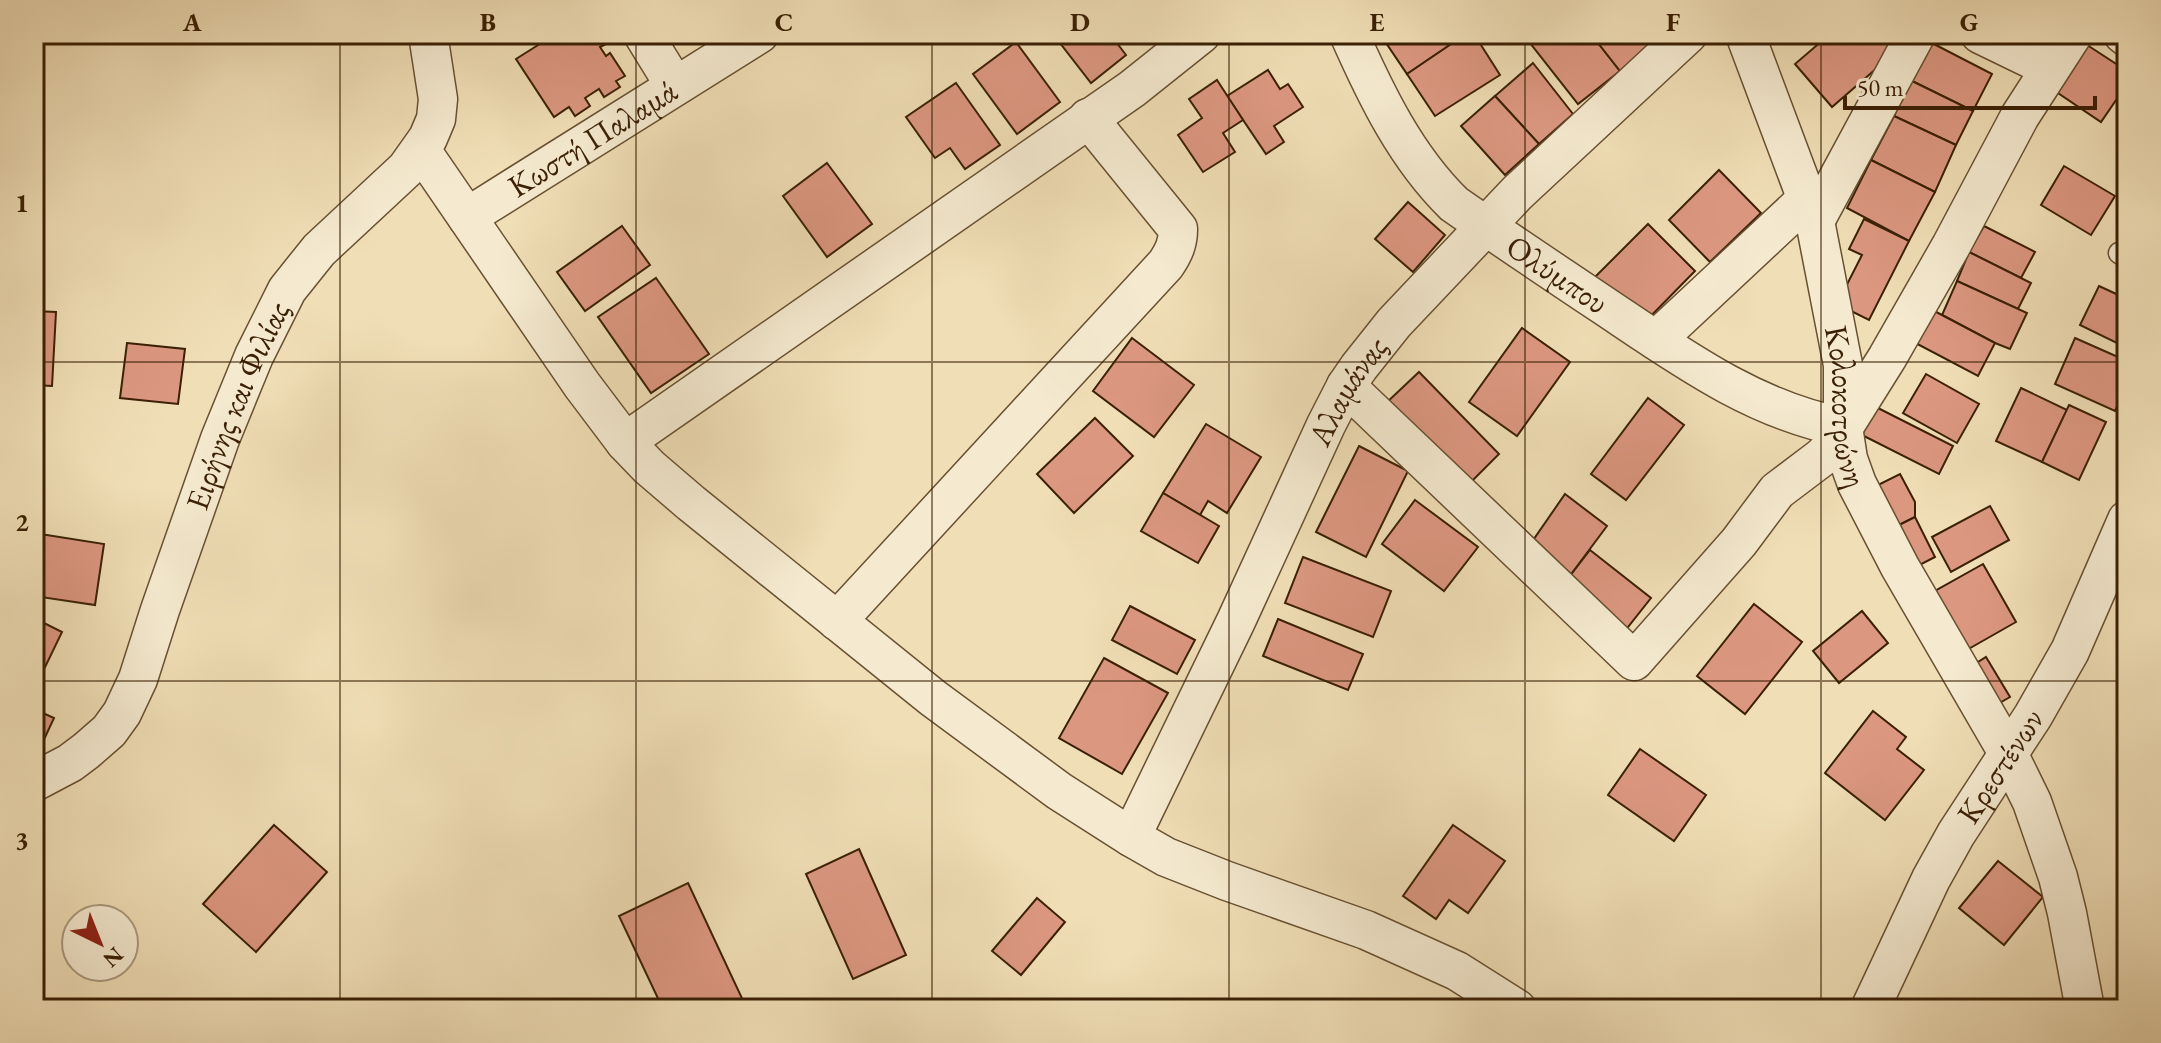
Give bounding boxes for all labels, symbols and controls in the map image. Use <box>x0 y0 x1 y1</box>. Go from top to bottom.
text: A <box>182 5 202 39</box>
text: B <box>480 5 496 39</box>
text: C <box>775 5 793 39</box>
text: D <box>1070 5 1090 39</box>
text: E <box>1370 5 1385 39</box>
text: F <box>1666 5 1680 39</box>
text: G <box>1960 5 1979 39</box>
scale bar <box>1845 60 2095 110</box>
street label: Κωστή Παλαμά <box>500 69 685 207</box>
text: 50 m <box>1857 72 1904 103</box>
text: 1 <box>15 186 29 220</box>
street label: Ολύμπου <box>1498 225 1616 324</box>
street label: Ειρήνης και Φιλίας <box>176 294 299 516</box>
street label: Κολοκοτρώνη <box>1815 322 1877 493</box>
street label: Αλαμάνας <box>1298 327 1397 454</box>
text: 2 <box>15 505 29 539</box>
street label: Κρεστένων <box>1947 701 2053 832</box>
text: 3 <box>15 823 29 857</box>
north arrow <box>60 903 140 983</box>
text: N <box>97 941 130 974</box>

